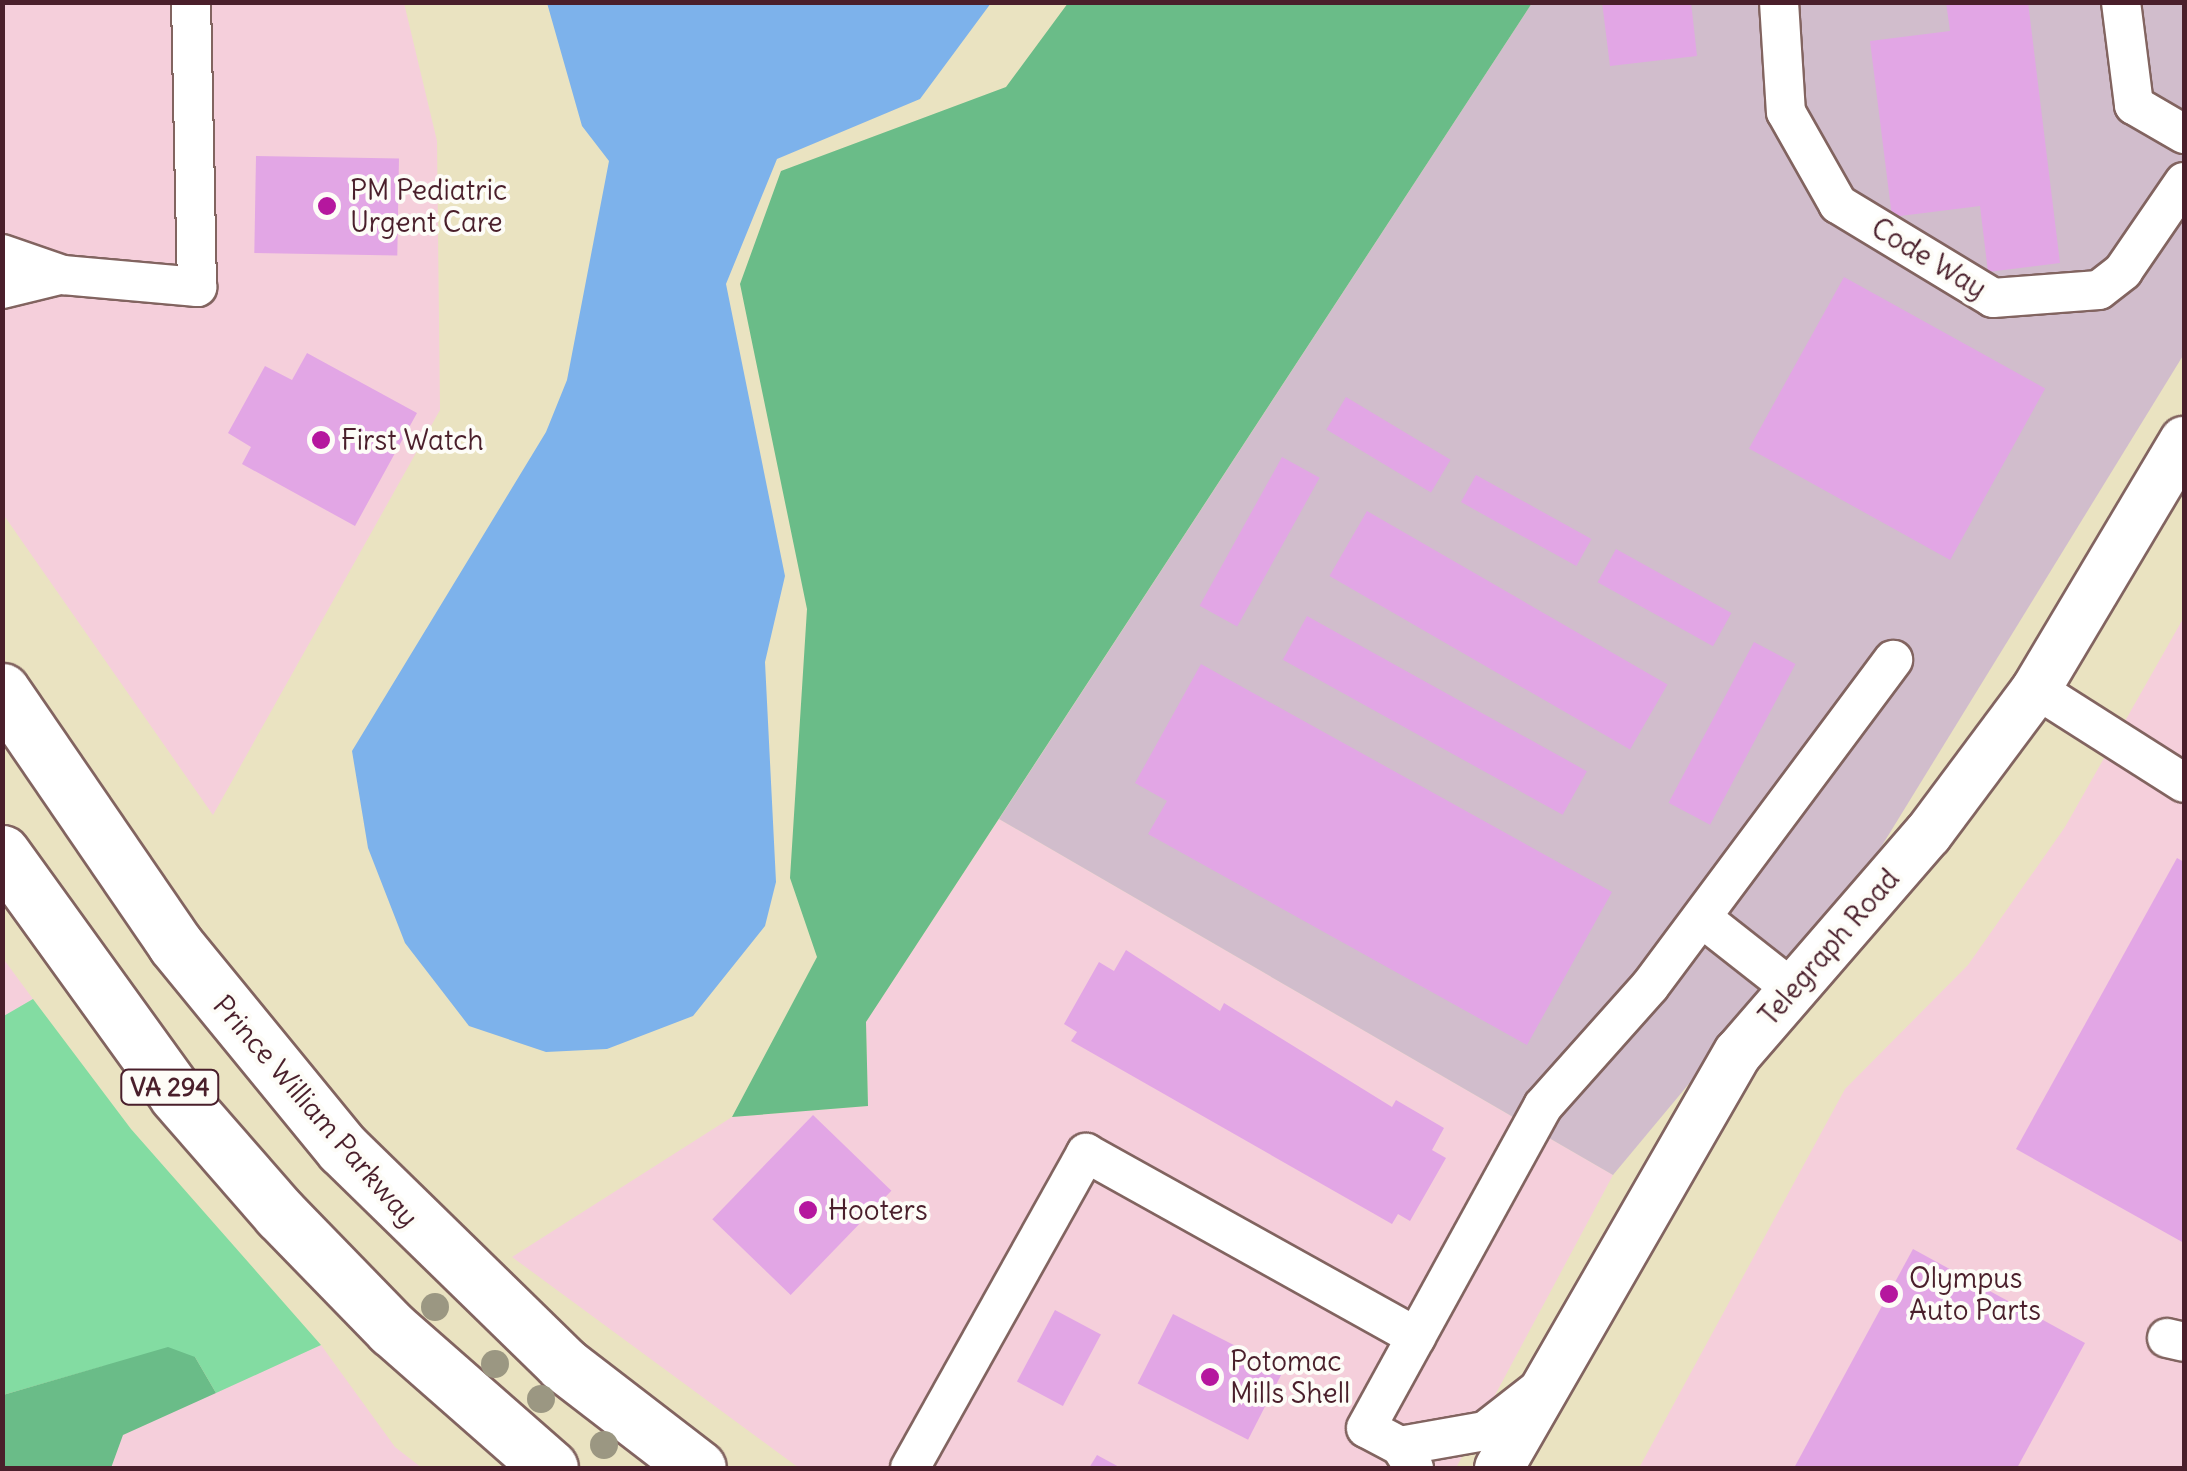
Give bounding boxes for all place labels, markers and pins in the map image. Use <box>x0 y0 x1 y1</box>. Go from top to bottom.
place label: PM Pediatric Urgent Care <box>350 173 507 239</box>
marker: PM Pediatric Urgent Care <box>314 193 340 219</box>
place label: First Watch <box>341 423 484 457</box>
marker: First Watch <box>310 429 332 451</box>
place label: Hooters <box>828 1193 928 1227</box>
marker: Hooters <box>797 1199 819 1221</box>
place label: Olympus Auto Parts <box>1909 1261 2041 1327</box>
marker: Olympus Auto Parts <box>1878 1283 1900 1305</box>
place label: Potomac Mills Shell <box>1230 1344 1350 1410</box>
marker: Potomac Mills Shell <box>1199 1366 1221 1388</box>

